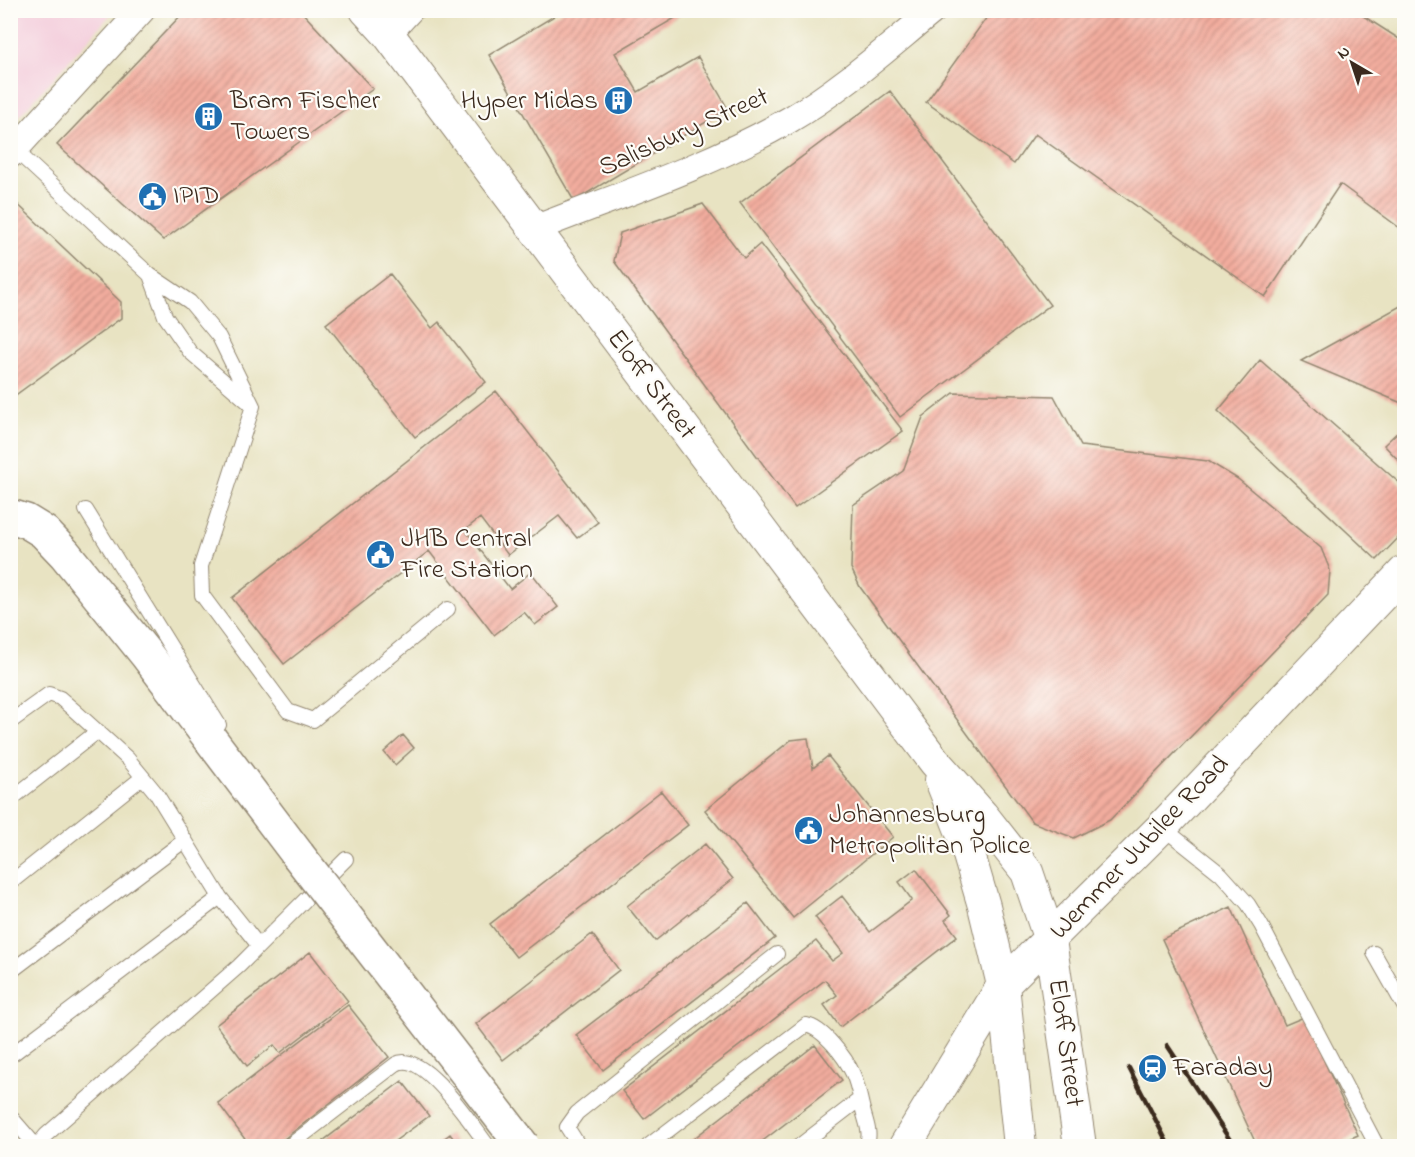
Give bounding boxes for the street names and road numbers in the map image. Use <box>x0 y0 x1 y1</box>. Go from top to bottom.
street label: Salisbury Street <box>593 78 775 188</box>
street label: Eloff Street <box>597 322 705 448</box>
street label: Wemmer Jubilee Road <box>1041 747 1239 949</box>
street label: Eloff Street <box>1037 976 1093 1110</box>

